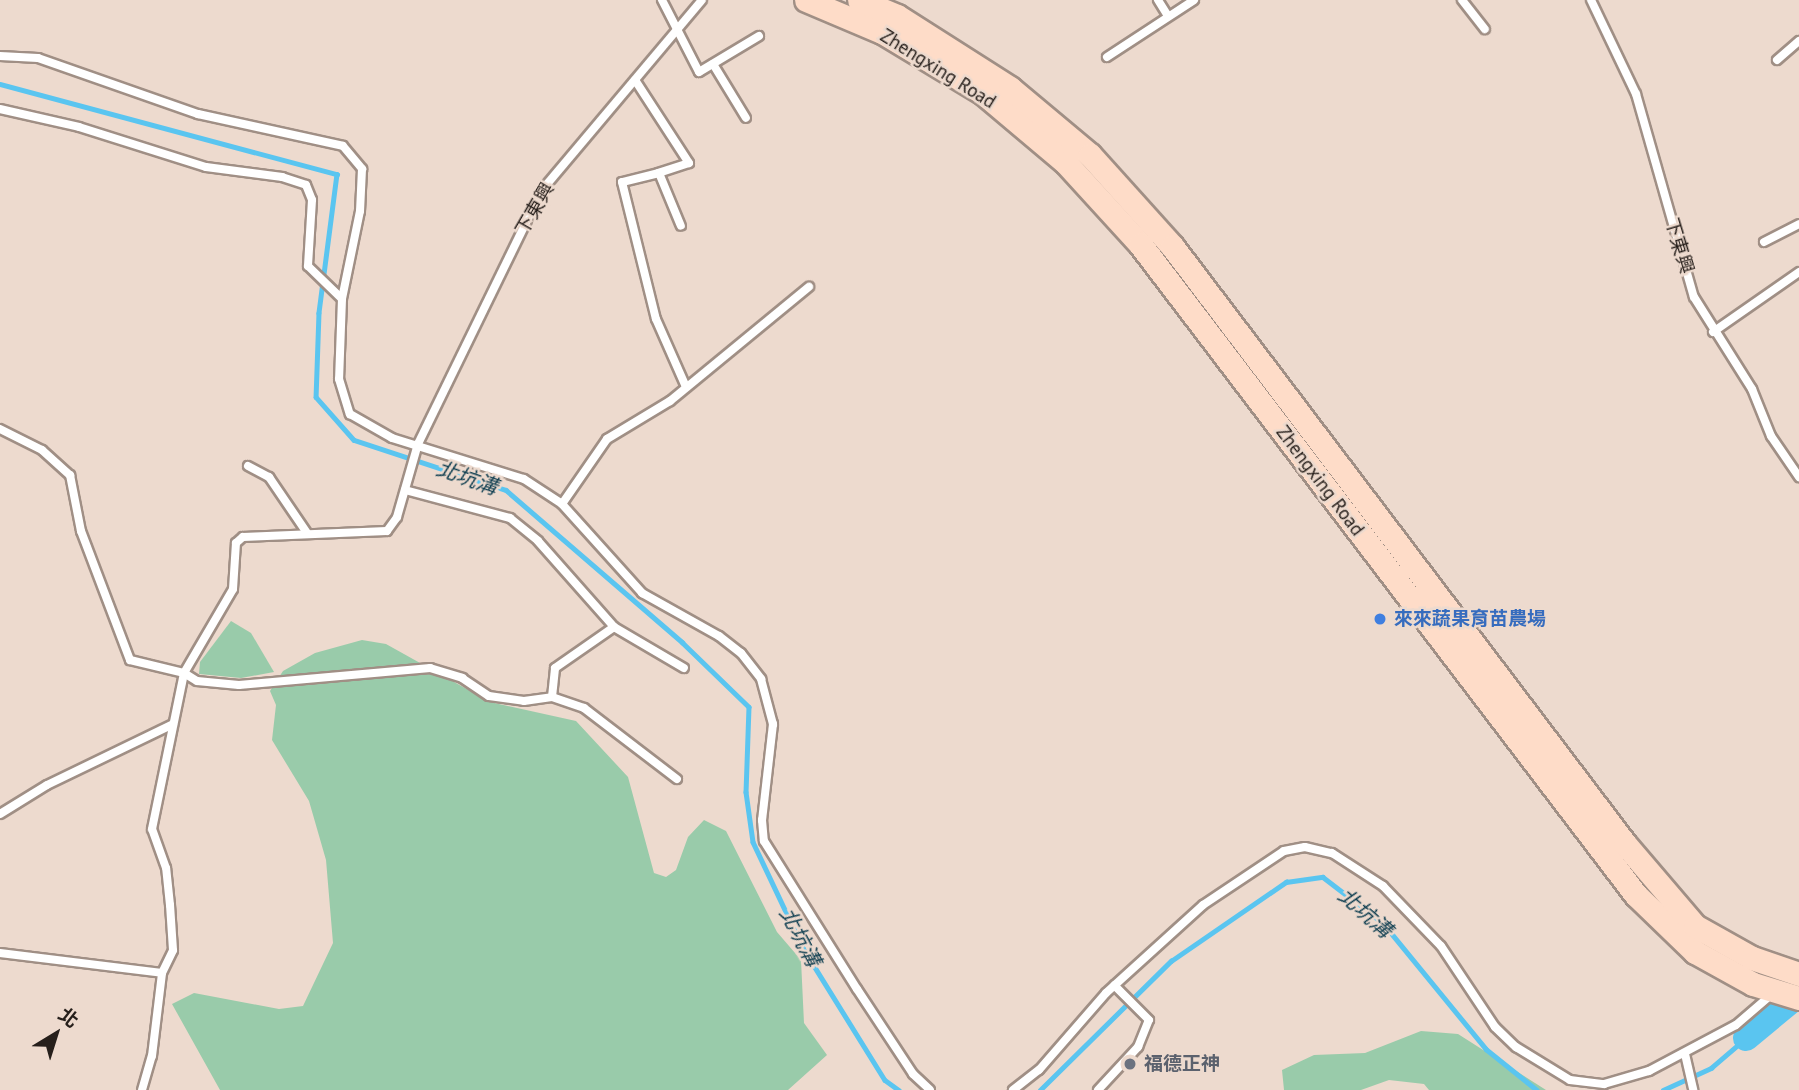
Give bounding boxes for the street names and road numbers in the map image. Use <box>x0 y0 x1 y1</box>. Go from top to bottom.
street label: Zhengxing Road <box>876 24 1000 114</box>
street label: 下東興 <box>511 179 559 239</box>
street label: 下東興 <box>1660 215 1698 277</box>
street label: Zhengxing Road <box>1271 422 1369 540</box>

